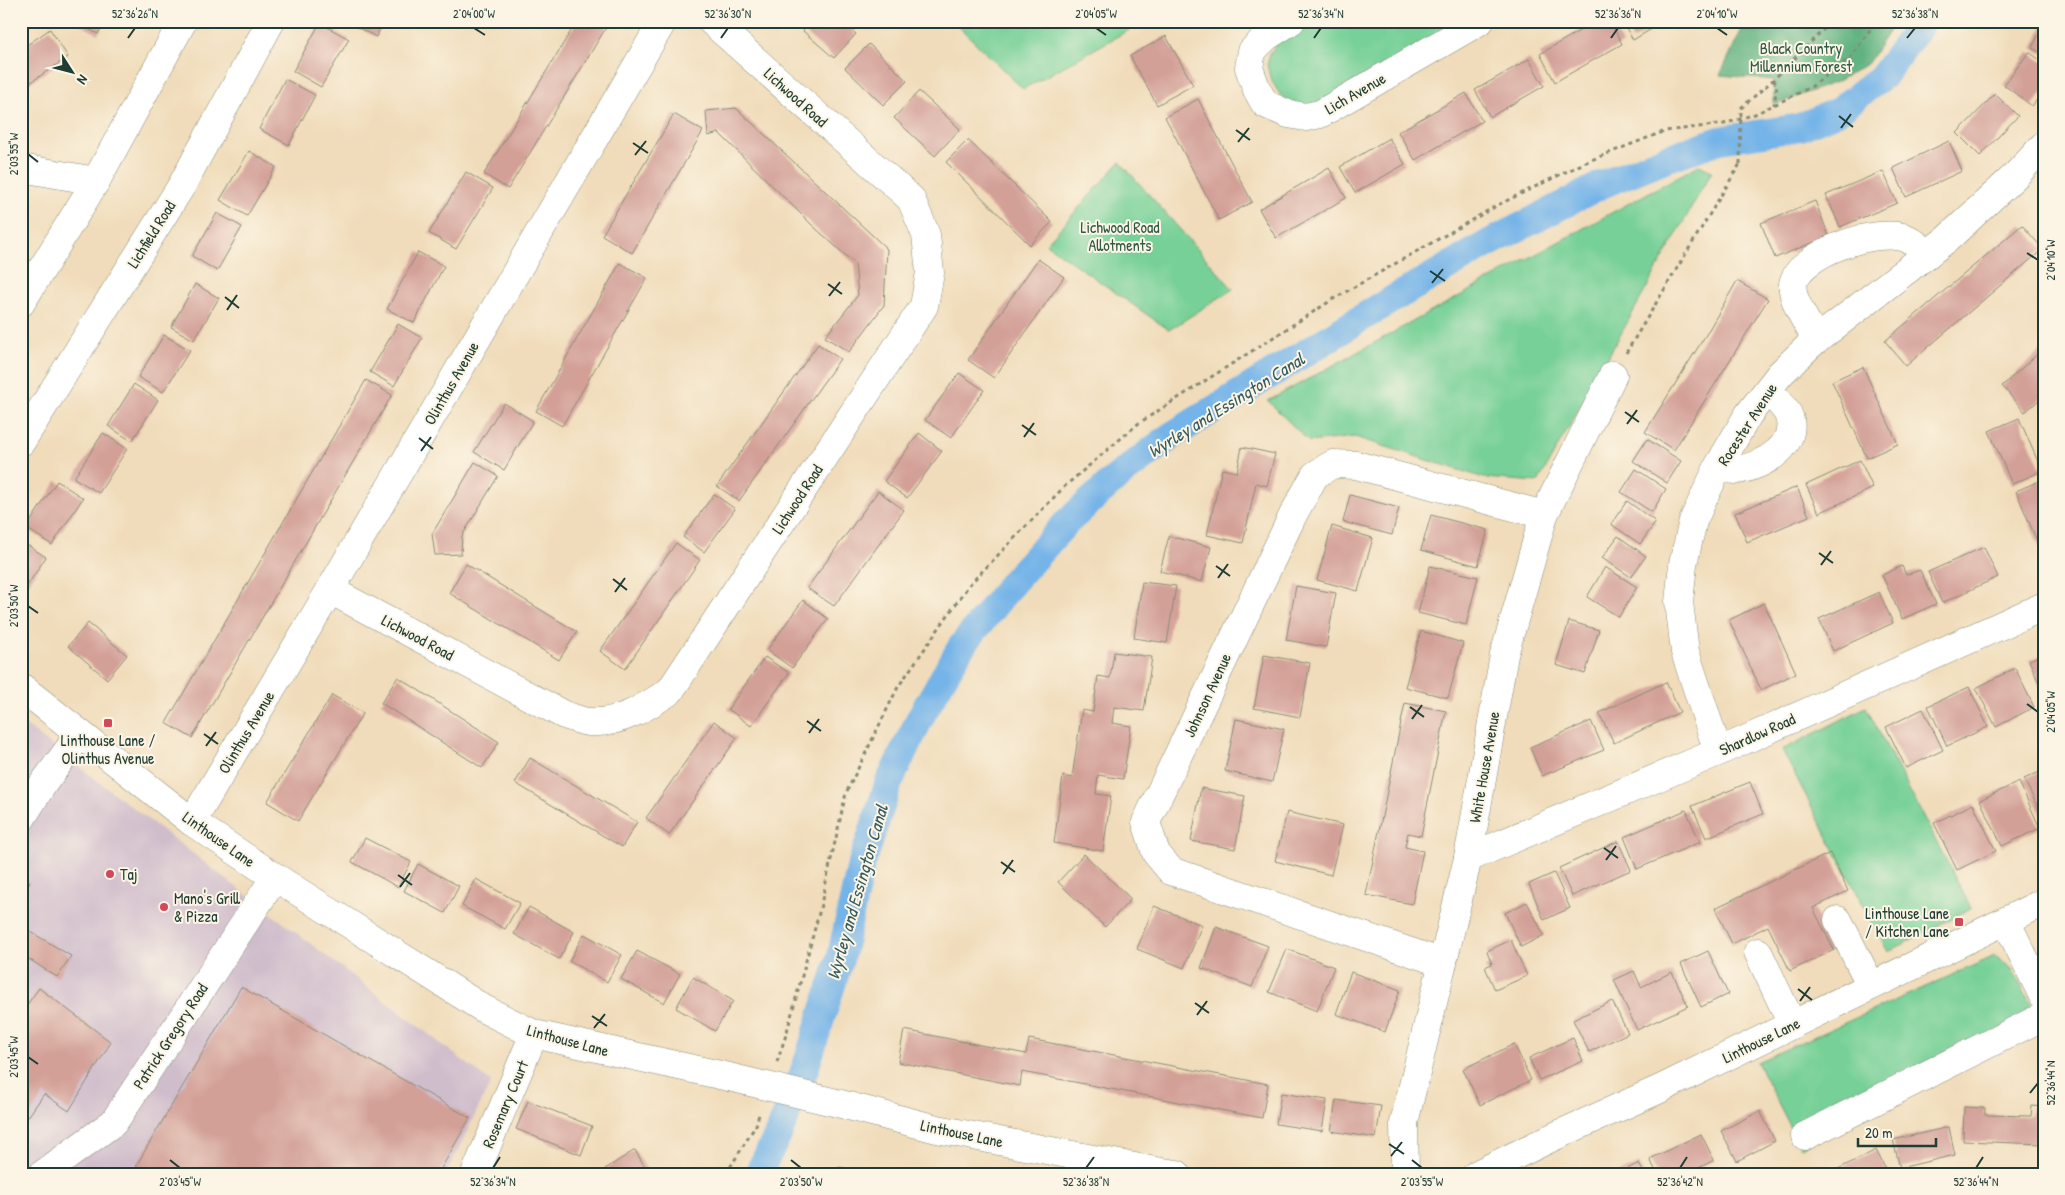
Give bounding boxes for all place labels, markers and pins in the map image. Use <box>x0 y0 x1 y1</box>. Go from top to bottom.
marker: Linthouse Lane / Olinthus Avenue <box>102 717 114 729</box>
place label: Linthouse Lane / Olinthus Avenue <box>61 729 155 769</box>
place label: Taj <box>120 863 138 885</box>
marker: Taj <box>104 868 116 880</box>
place label: Mano's Grill & Pizza <box>174 887 240 927</box>
marker: Mano's Grill & Pizza <box>158 901 170 913</box>
place label: Linthouse Lane / Kitchen Lane <box>1865 902 1950 942</box>
marker: Linthouse Lane / Kitchen Lane <box>1953 916 1965 928</box>

